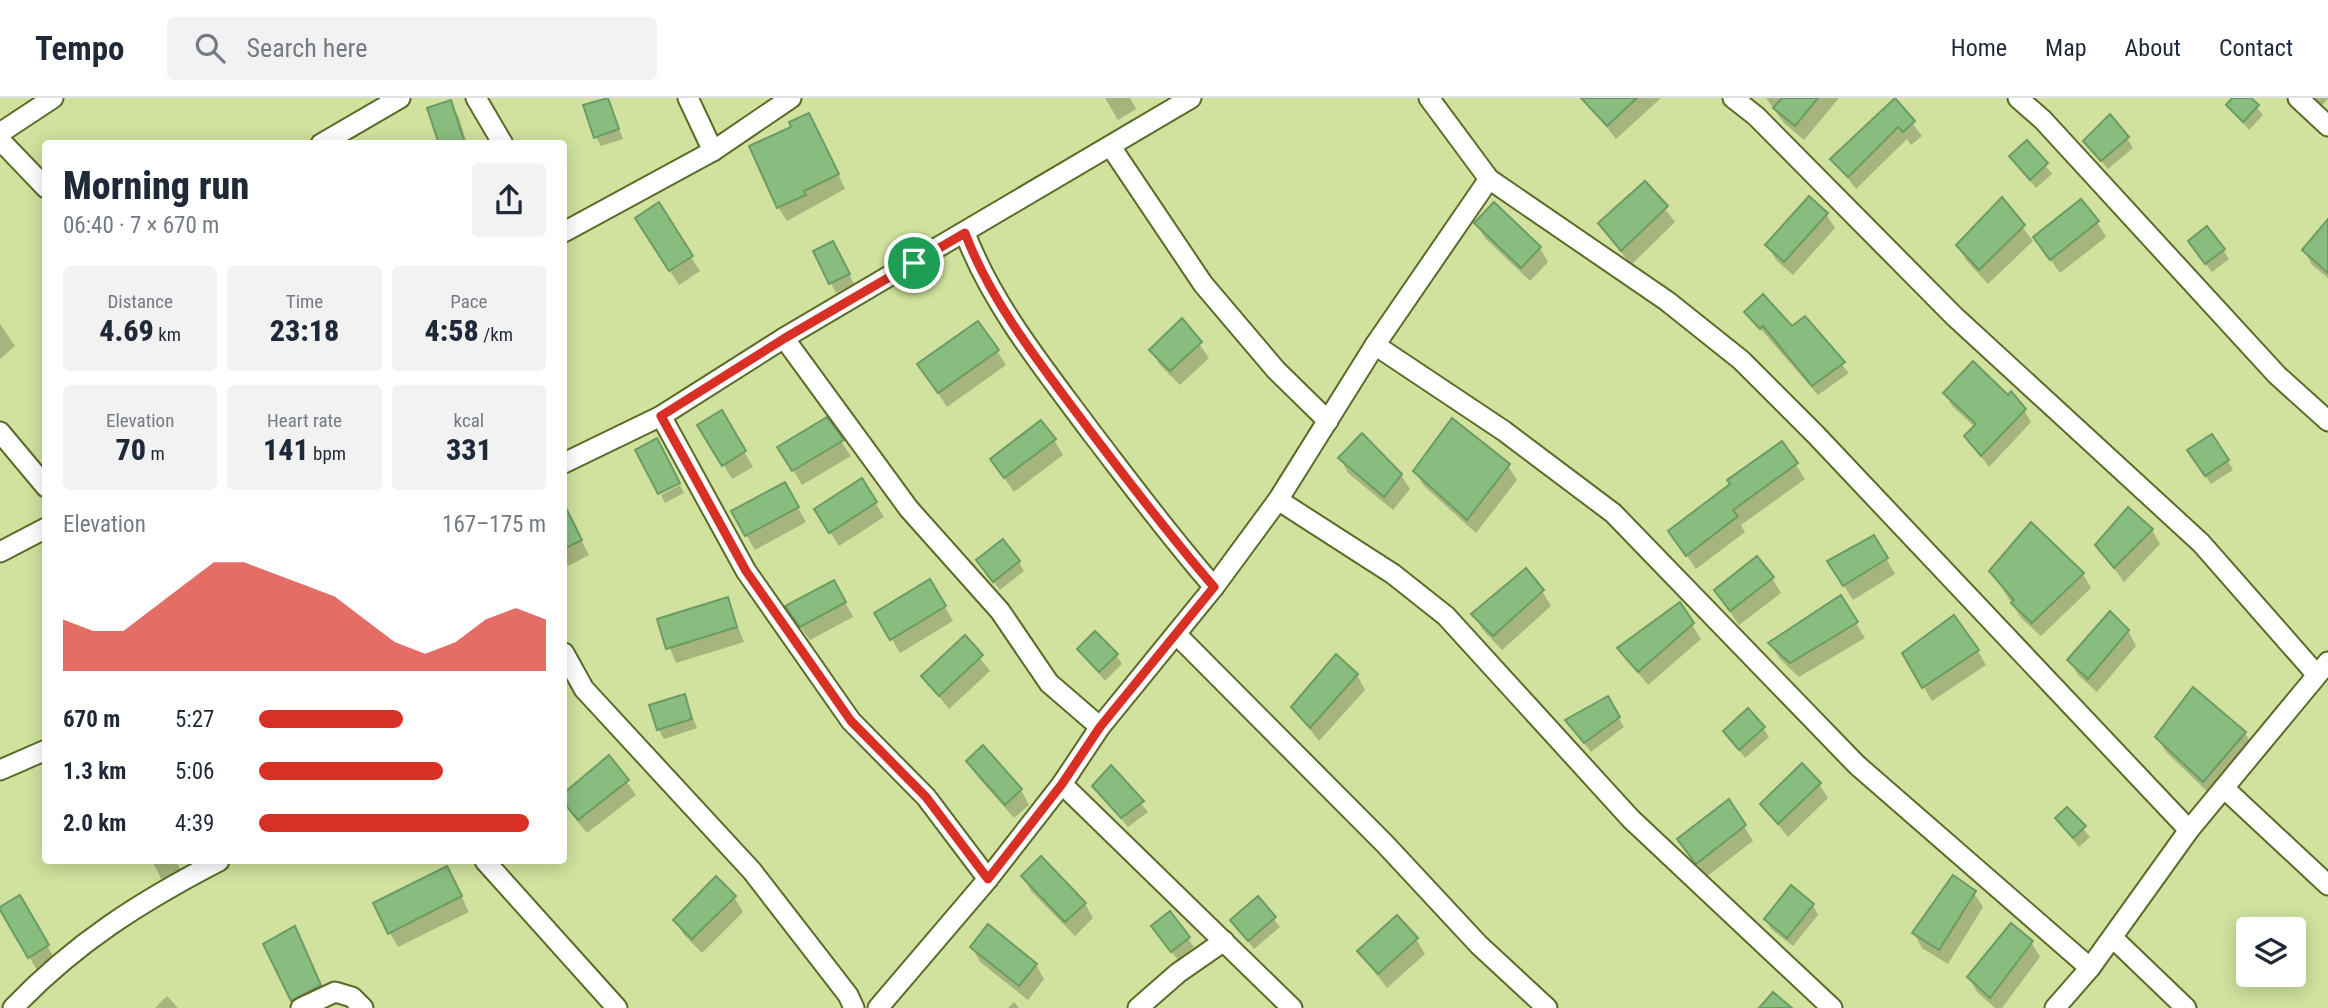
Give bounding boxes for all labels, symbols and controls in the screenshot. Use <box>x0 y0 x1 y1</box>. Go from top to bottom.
search box <box>167 17 657 80</box>
text: Tempo <box>35 29 125 68</box>
icon: search <box>191 29 229 67</box>
text: Search here <box>247 33 367 63</box>
text: Home <box>1951 34 2007 62</box>
text: Map <box>2045 34 2087 62</box>
text: About <box>2125 34 2181 62</box>
text: Contact <box>2219 34 2293 62</box>
button: share <box>472 163 546 237</box>
text: Morning run <box>63 164 249 208</box>
text: 06:40 · 7 × 670 m <box>63 212 219 239</box>
pin <box>884 233 944 293</box>
icon: arrive <box>895 244 933 282</box>
text: Distance <box>107 290 173 313</box>
text: Time <box>286 290 323 313</box>
text: Pace <box>450 290 487 313</box>
text: 4.69 <box>99 313 154 348</box>
text: 23:18 <box>270 313 339 348</box>
text: 4:58 <box>425 313 479 348</box>
text: km <box>154 323 181 346</box>
text: /km <box>479 323 513 346</box>
text: Elevation <box>106 409 174 432</box>
text: Heart rate <box>267 409 342 432</box>
text: kcal <box>454 409 484 432</box>
text: 70 <box>116 432 146 467</box>
text: 141 <box>263 432 309 467</box>
text: 331 <box>446 432 492 467</box>
text: m <box>146 442 165 465</box>
text: bpm <box>309 442 346 465</box>
text: Elevation <box>63 511 146 538</box>
text: 167–175 m <box>442 511 546 538</box>
text: 670 m <box>63 706 120 733</box>
text: 5:27 <box>175 706 214 733</box>
text: 1.3 km <box>63 758 126 785</box>
text: 5:06 <box>175 758 214 785</box>
text: 2.0 km <box>63 810 126 837</box>
text: 4:39 <box>175 810 214 837</box>
map controls <box>2236 917 2306 987</box>
button: layers <box>2236 917 2306 987</box>

